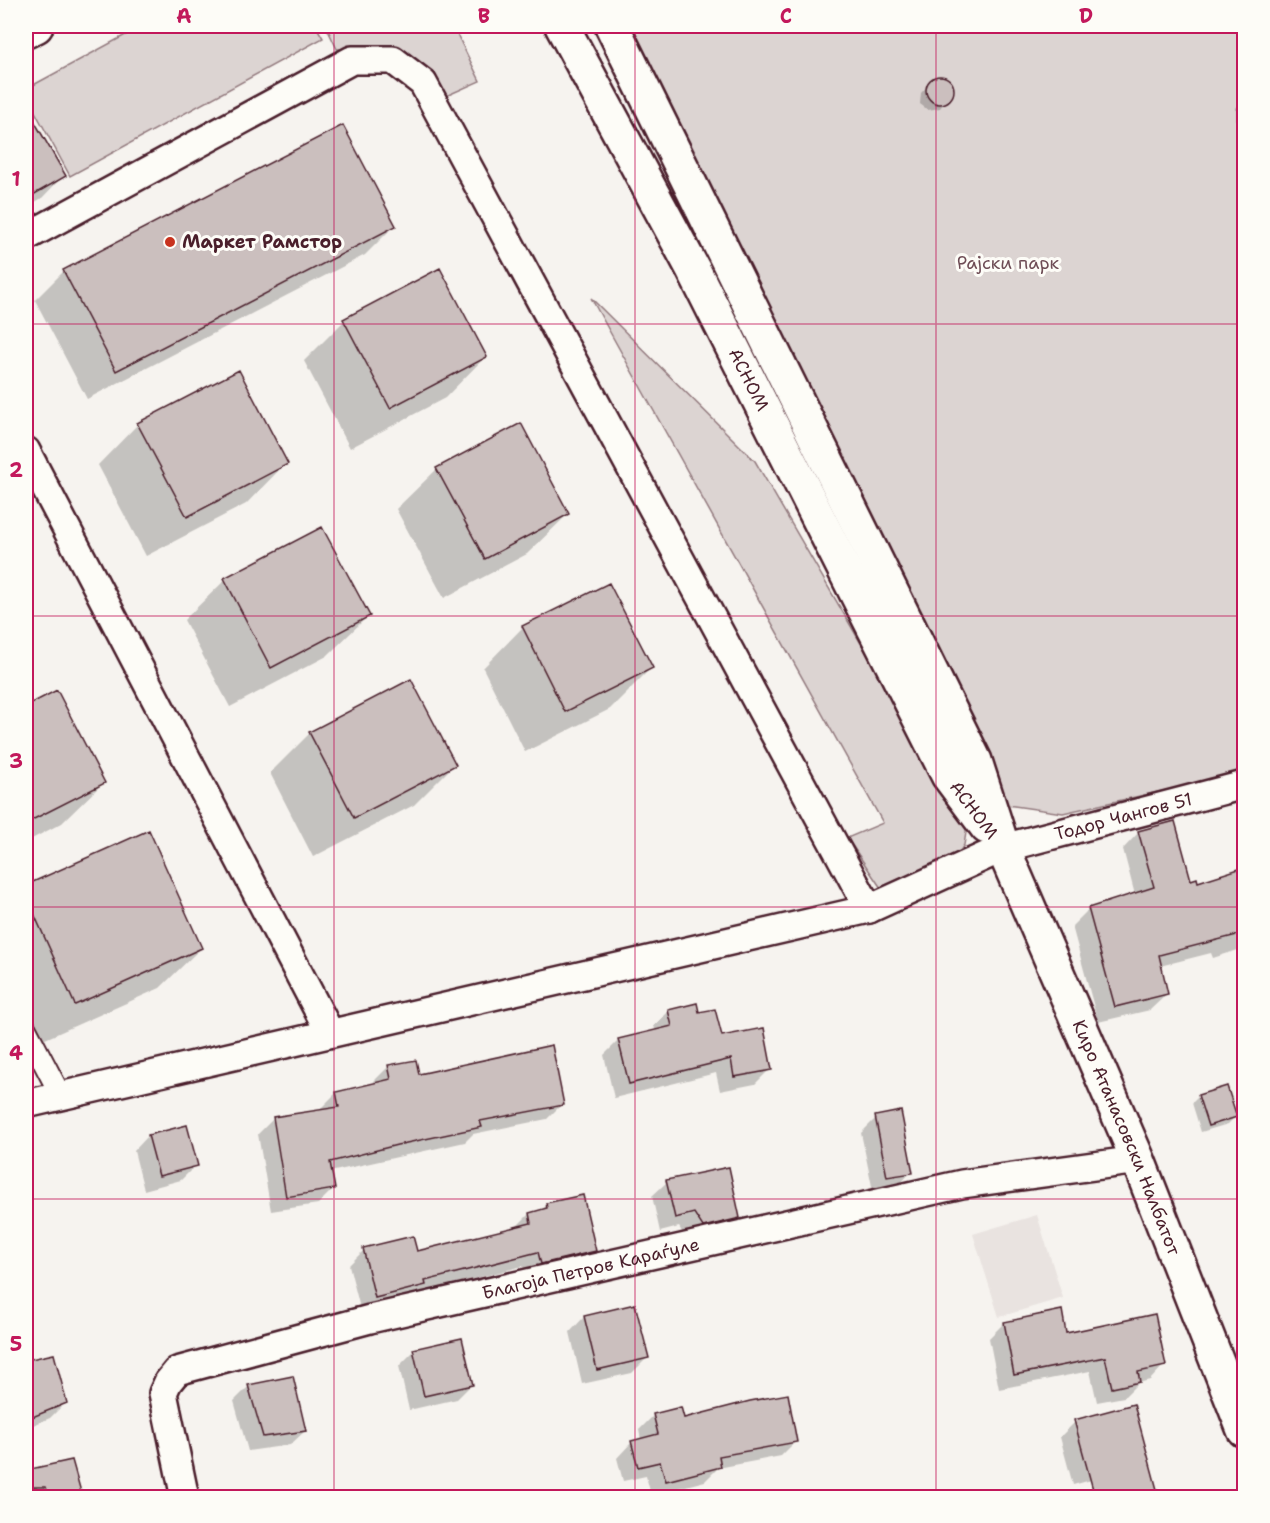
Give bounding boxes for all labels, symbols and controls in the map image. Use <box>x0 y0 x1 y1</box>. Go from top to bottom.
text: A <box>176 3 192 29</box>
text: B <box>478 3 490 29</box>
text: C <box>780 3 792 29</box>
text: D <box>1079 3 1093 29</box>
text: 1 <box>11 166 21 192</box>
place label: Маркет Рамстор <box>182 230 342 254</box>
marker: Маркет Рамстор <box>163 235 177 249</box>
park label: Рајски парк <box>957 251 1060 275</box>
street label: АСНОМ <box>723 344 775 415</box>
text: 2 <box>9 457 23 483</box>
text: 3 <box>9 748 23 774</box>
street label: АСНОМ <box>944 776 1004 844</box>
street label: Тодор Чангов 51 <box>1052 787 1195 846</box>
street label: Киро Атанасовски Налбатот <box>1067 1016 1186 1259</box>
text: 4 <box>9 1040 23 1066</box>
street label: Благоја Петров Караѓуле <box>480 1232 702 1305</box>
text: 5 <box>10 1331 22 1357</box>

